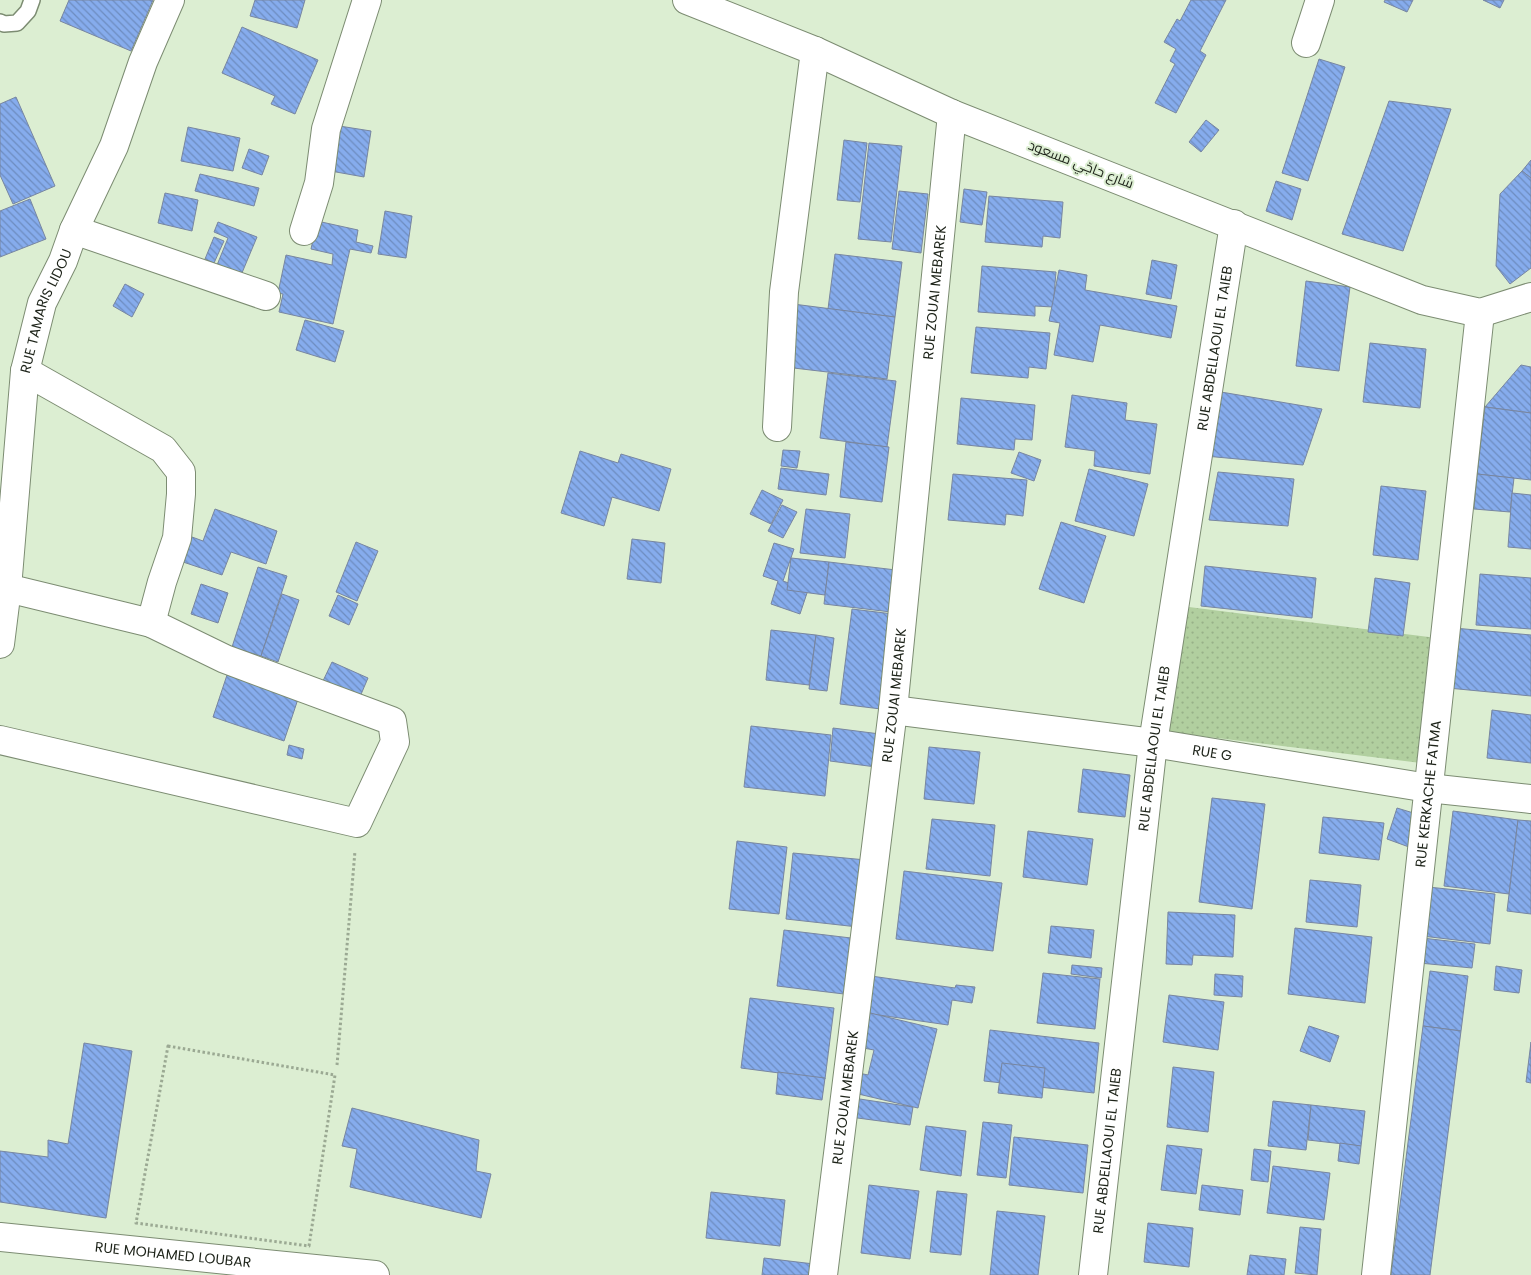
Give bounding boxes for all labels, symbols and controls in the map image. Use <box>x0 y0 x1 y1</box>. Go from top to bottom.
street label: شارع حاجّي مسعود <box>1025 135 1137 195</box>
street label: RUE ZOUAI MEBAREK <box>918 224 951 361</box>
street label: RUE TAMARIS LIDOU <box>15 246 77 375</box>
street label: RUE ABDELLAOUI EL TAIEB <box>1192 264 1237 432</box>
street label: RUE ZOUAI MEBAREK <box>877 627 911 764</box>
street label: RUE ABDELLAOUI EL TAIEB <box>1133 665 1175 832</box>
street label: RUE KERKACHE FATMA <box>1410 719 1446 868</box>
street label: RUE G <box>1191 740 1233 766</box>
street label: RUE ZOUAI MEBAREK <box>827 1029 863 1166</box>
street label: RUE ABDELLAOUI EL TAIEB <box>1088 1067 1126 1235</box>
street label: RUE MOHAMED LOUBAR <box>94 1237 252 1272</box>

